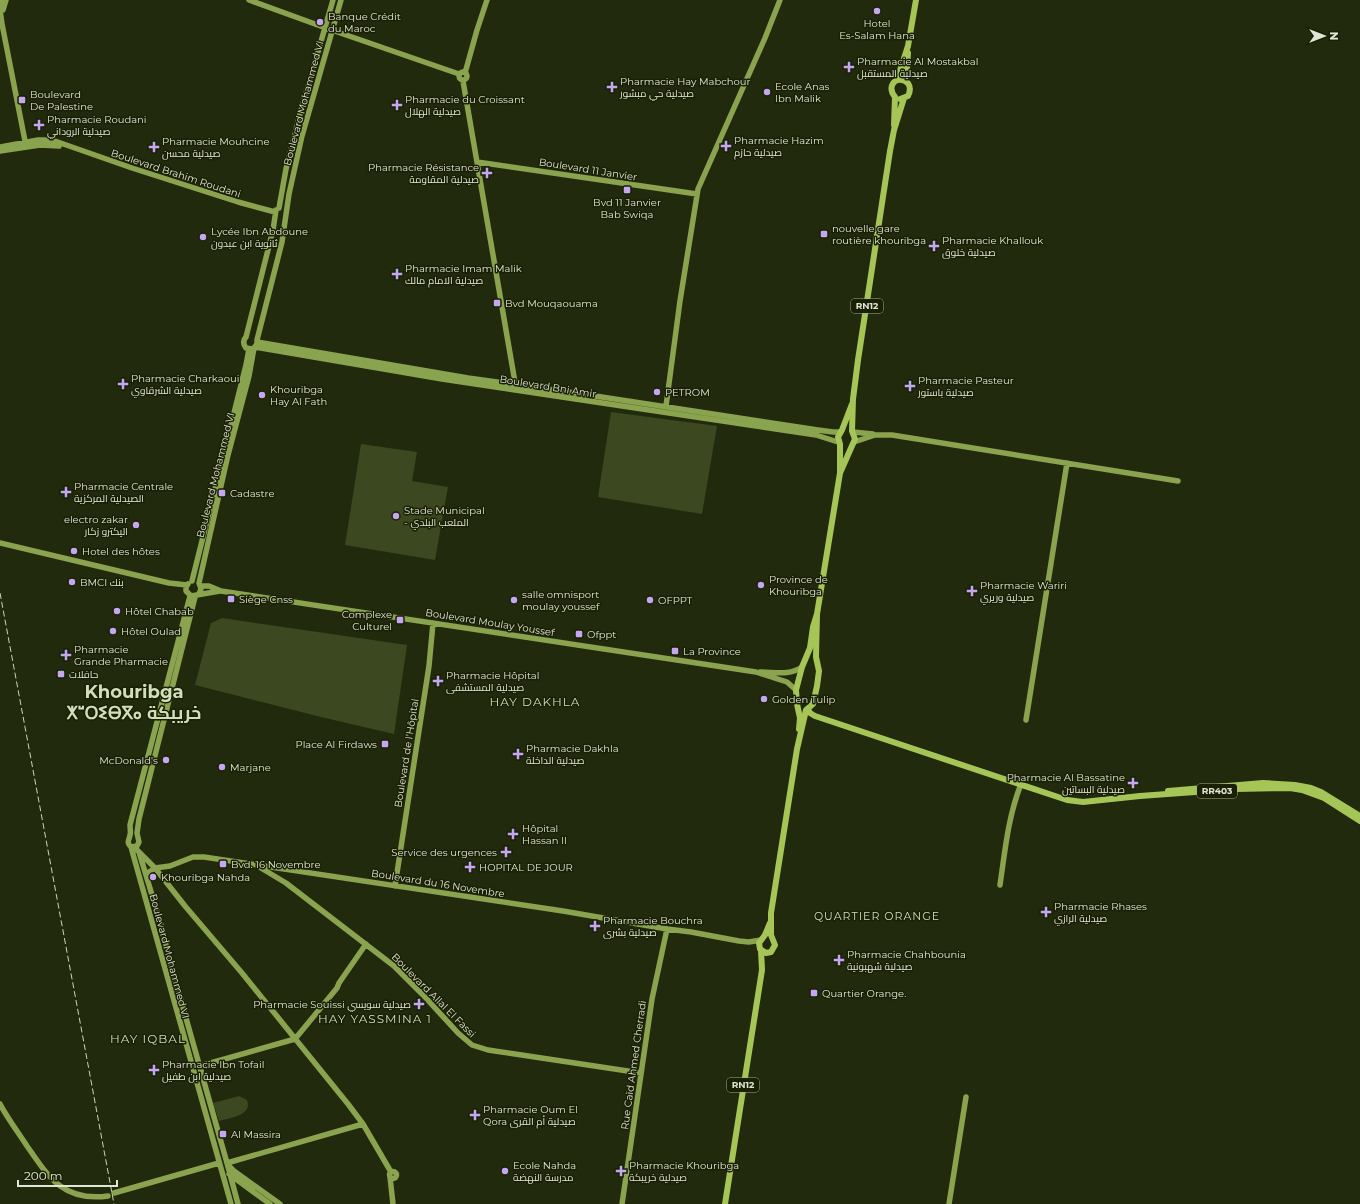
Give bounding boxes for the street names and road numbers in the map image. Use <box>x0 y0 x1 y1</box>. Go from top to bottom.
street label: Boulevard Mohammed VI <box>281 39 326 167</box>
street label: Boulevard Brahim Roudani <box>109 146 242 201</box>
street label: Boulevard 11 Janvier <box>538 155 638 184</box>
road number: RN12 <box>851 299 883 313</box>
street label: Boulevard Bni Amir <box>499 372 597 401</box>
street label: Boulevard Mohammed VI <box>194 411 237 539</box>
street label: Boulevard Moulay Youssef <box>424 606 556 639</box>
street label: Boulevard de l'Hôpital <box>391 698 422 808</box>
road number: RR403 <box>1197 784 1237 798</box>
street label: Boulevard du 16 Novembre <box>370 867 506 900</box>
street label: Boulevard Mohammed VI <box>147 892 192 1020</box>
street label: Boulevard Allal El Fassi <box>389 951 478 1040</box>
street label: Rue Caïd Ahmed Cherradi <box>618 1000 649 1131</box>
road number: RN12 <box>727 1078 759 1092</box>

